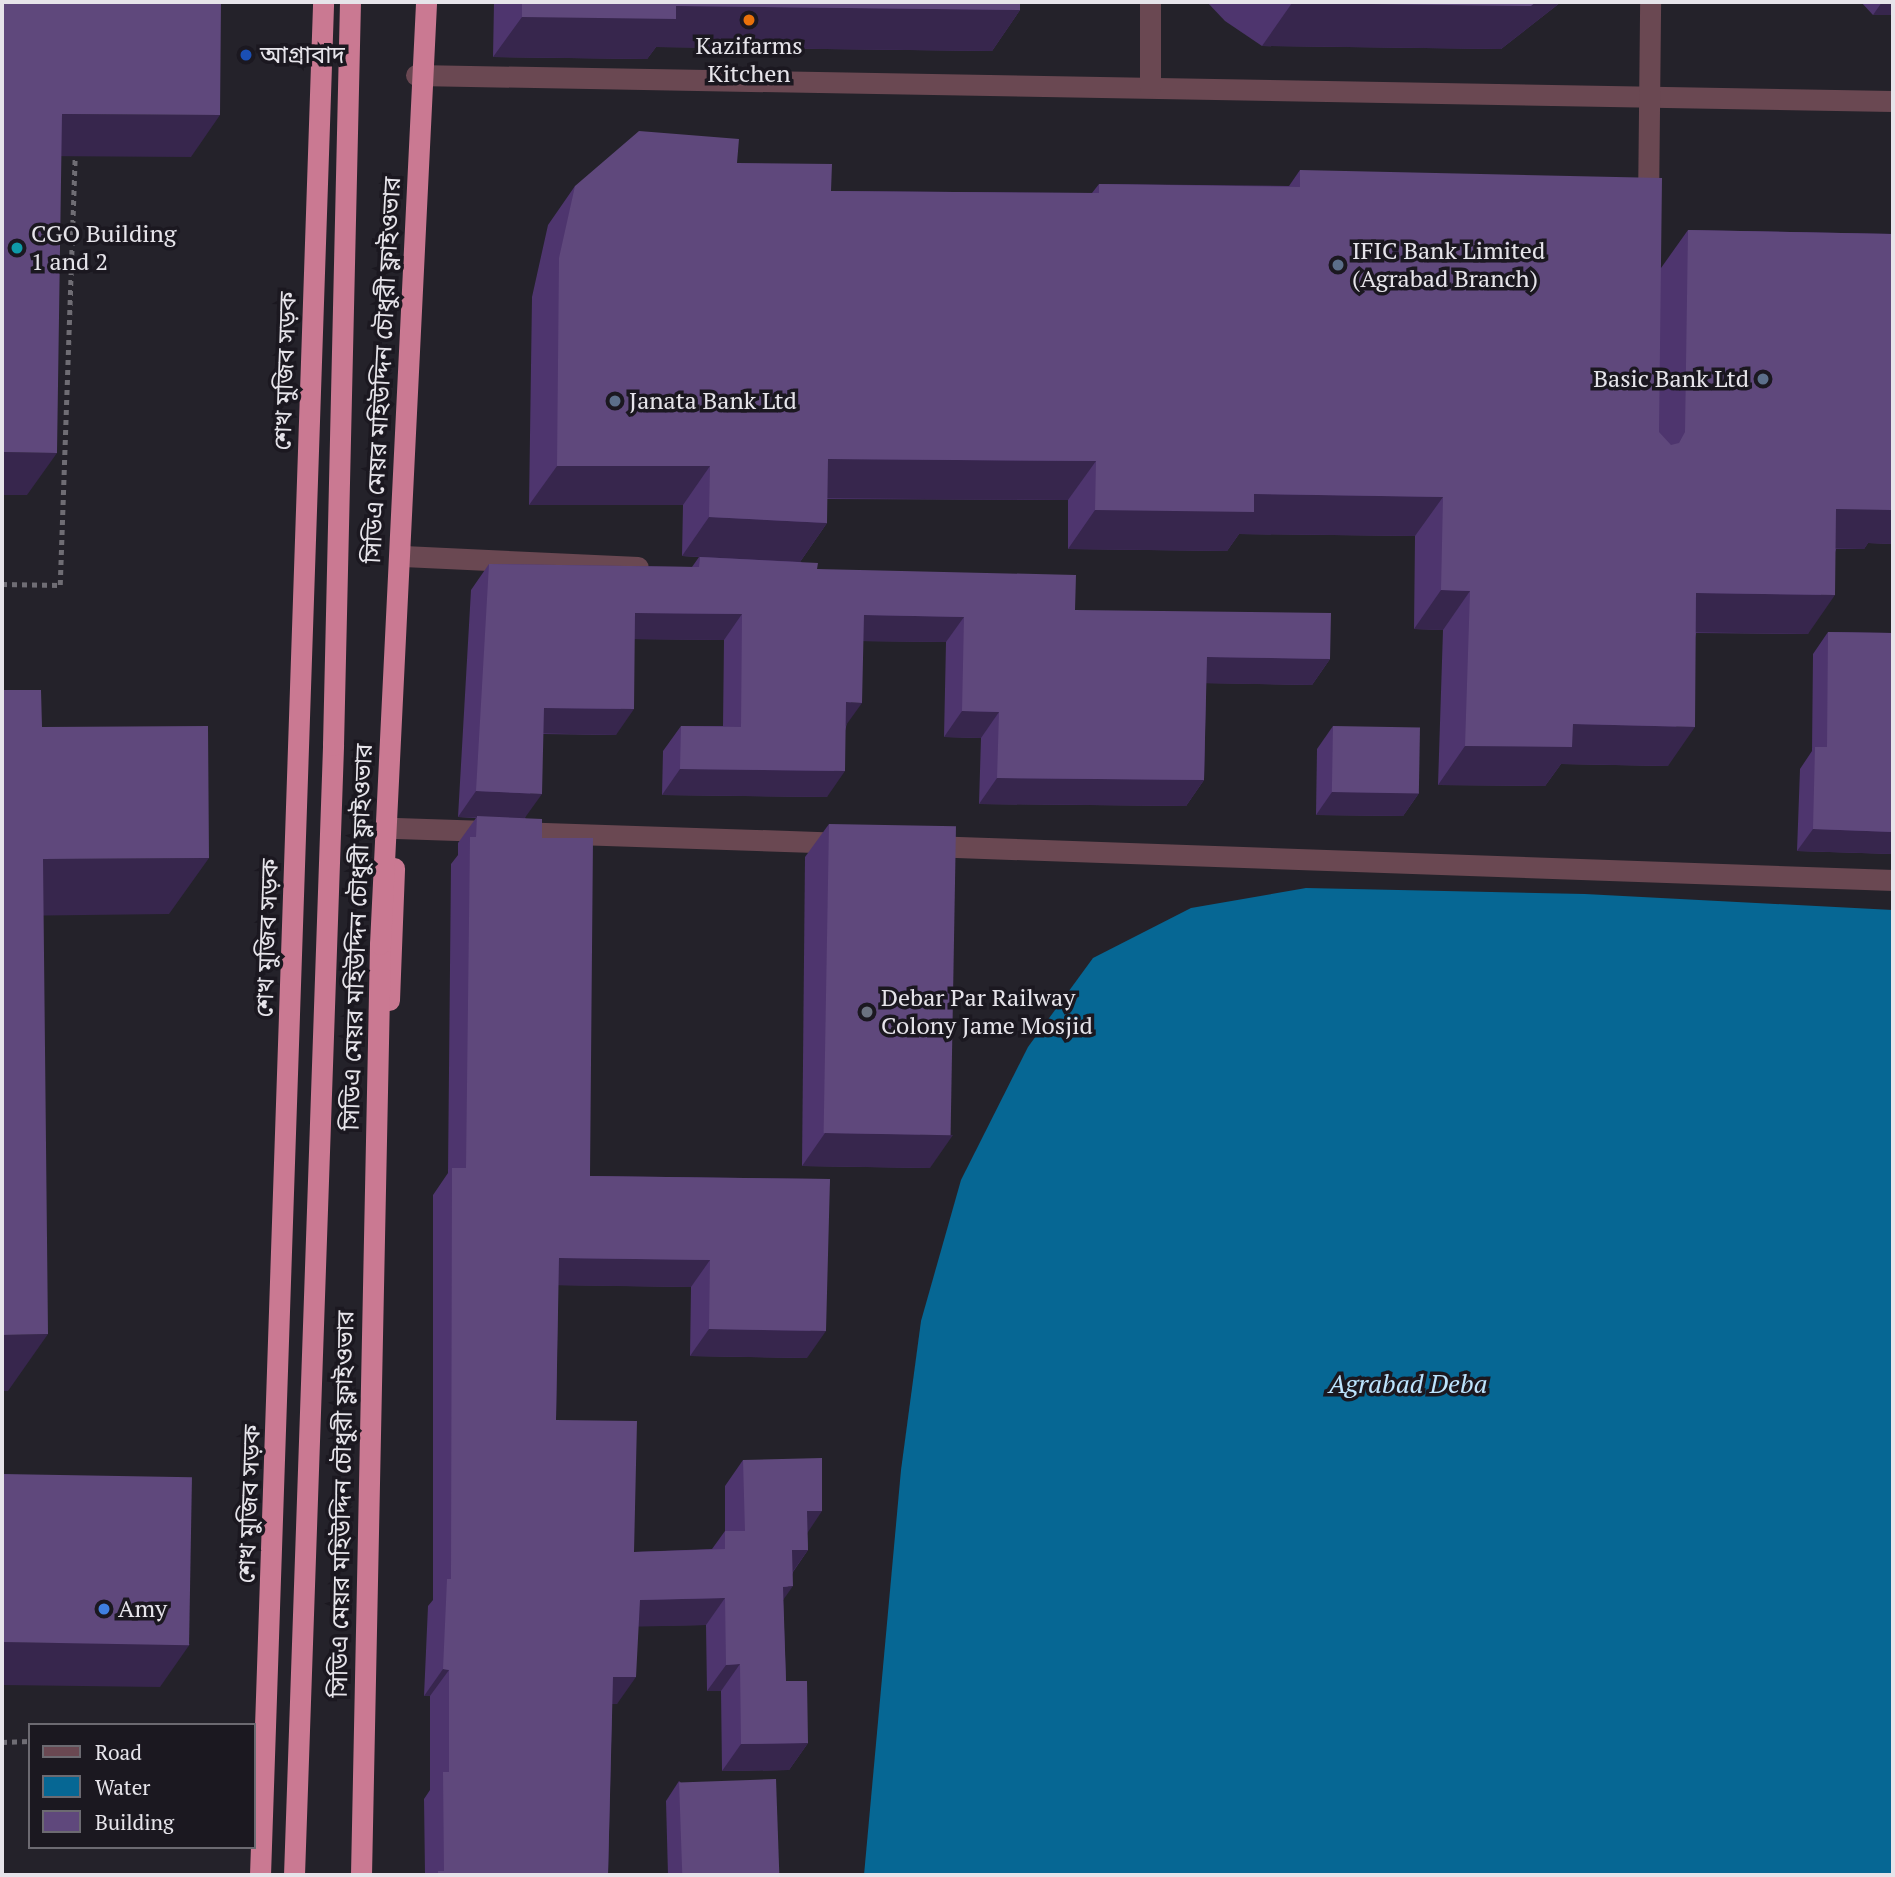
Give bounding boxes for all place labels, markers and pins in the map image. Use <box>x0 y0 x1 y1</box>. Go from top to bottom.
marker: Kazifarms Kitchen <box>741 12 757 28</box>
place label: Kazifarms Kitchen <box>695 32 803 88</box>
place label: আগ্রাবাদ <box>260 41 345 69</box>
marker: আগ্রাবাদ <box>238 47 254 63</box>
place label: CGO Building 1 and 2 <box>31 220 176 276</box>
place label: IFIC Bank Limited (Agrabad Branch) <box>1352 237 1545 293</box>
marker: CGO Building 1 and 2 <box>9 240 25 256</box>
marker: IFIC Bank Limited (Agrabad Branch) <box>1330 257 1346 273</box>
place label: Basic Bank Ltd <box>1593 365 1749 393</box>
marker: Basic Bank Ltd <box>1755 371 1771 387</box>
place label: Janata Bank Ltd <box>629 387 797 415</box>
marker: Janata Bank Ltd <box>607 393 623 409</box>
place label: Debar Par Railway Colony Jame Mosjid <box>881 984 1093 1040</box>
marker: Debar Par Railway Colony Jame Mosjid <box>859 1004 875 1020</box>
place label: Amy <box>118 1595 167 1623</box>
marker: Amy <box>96 1601 112 1617</box>

